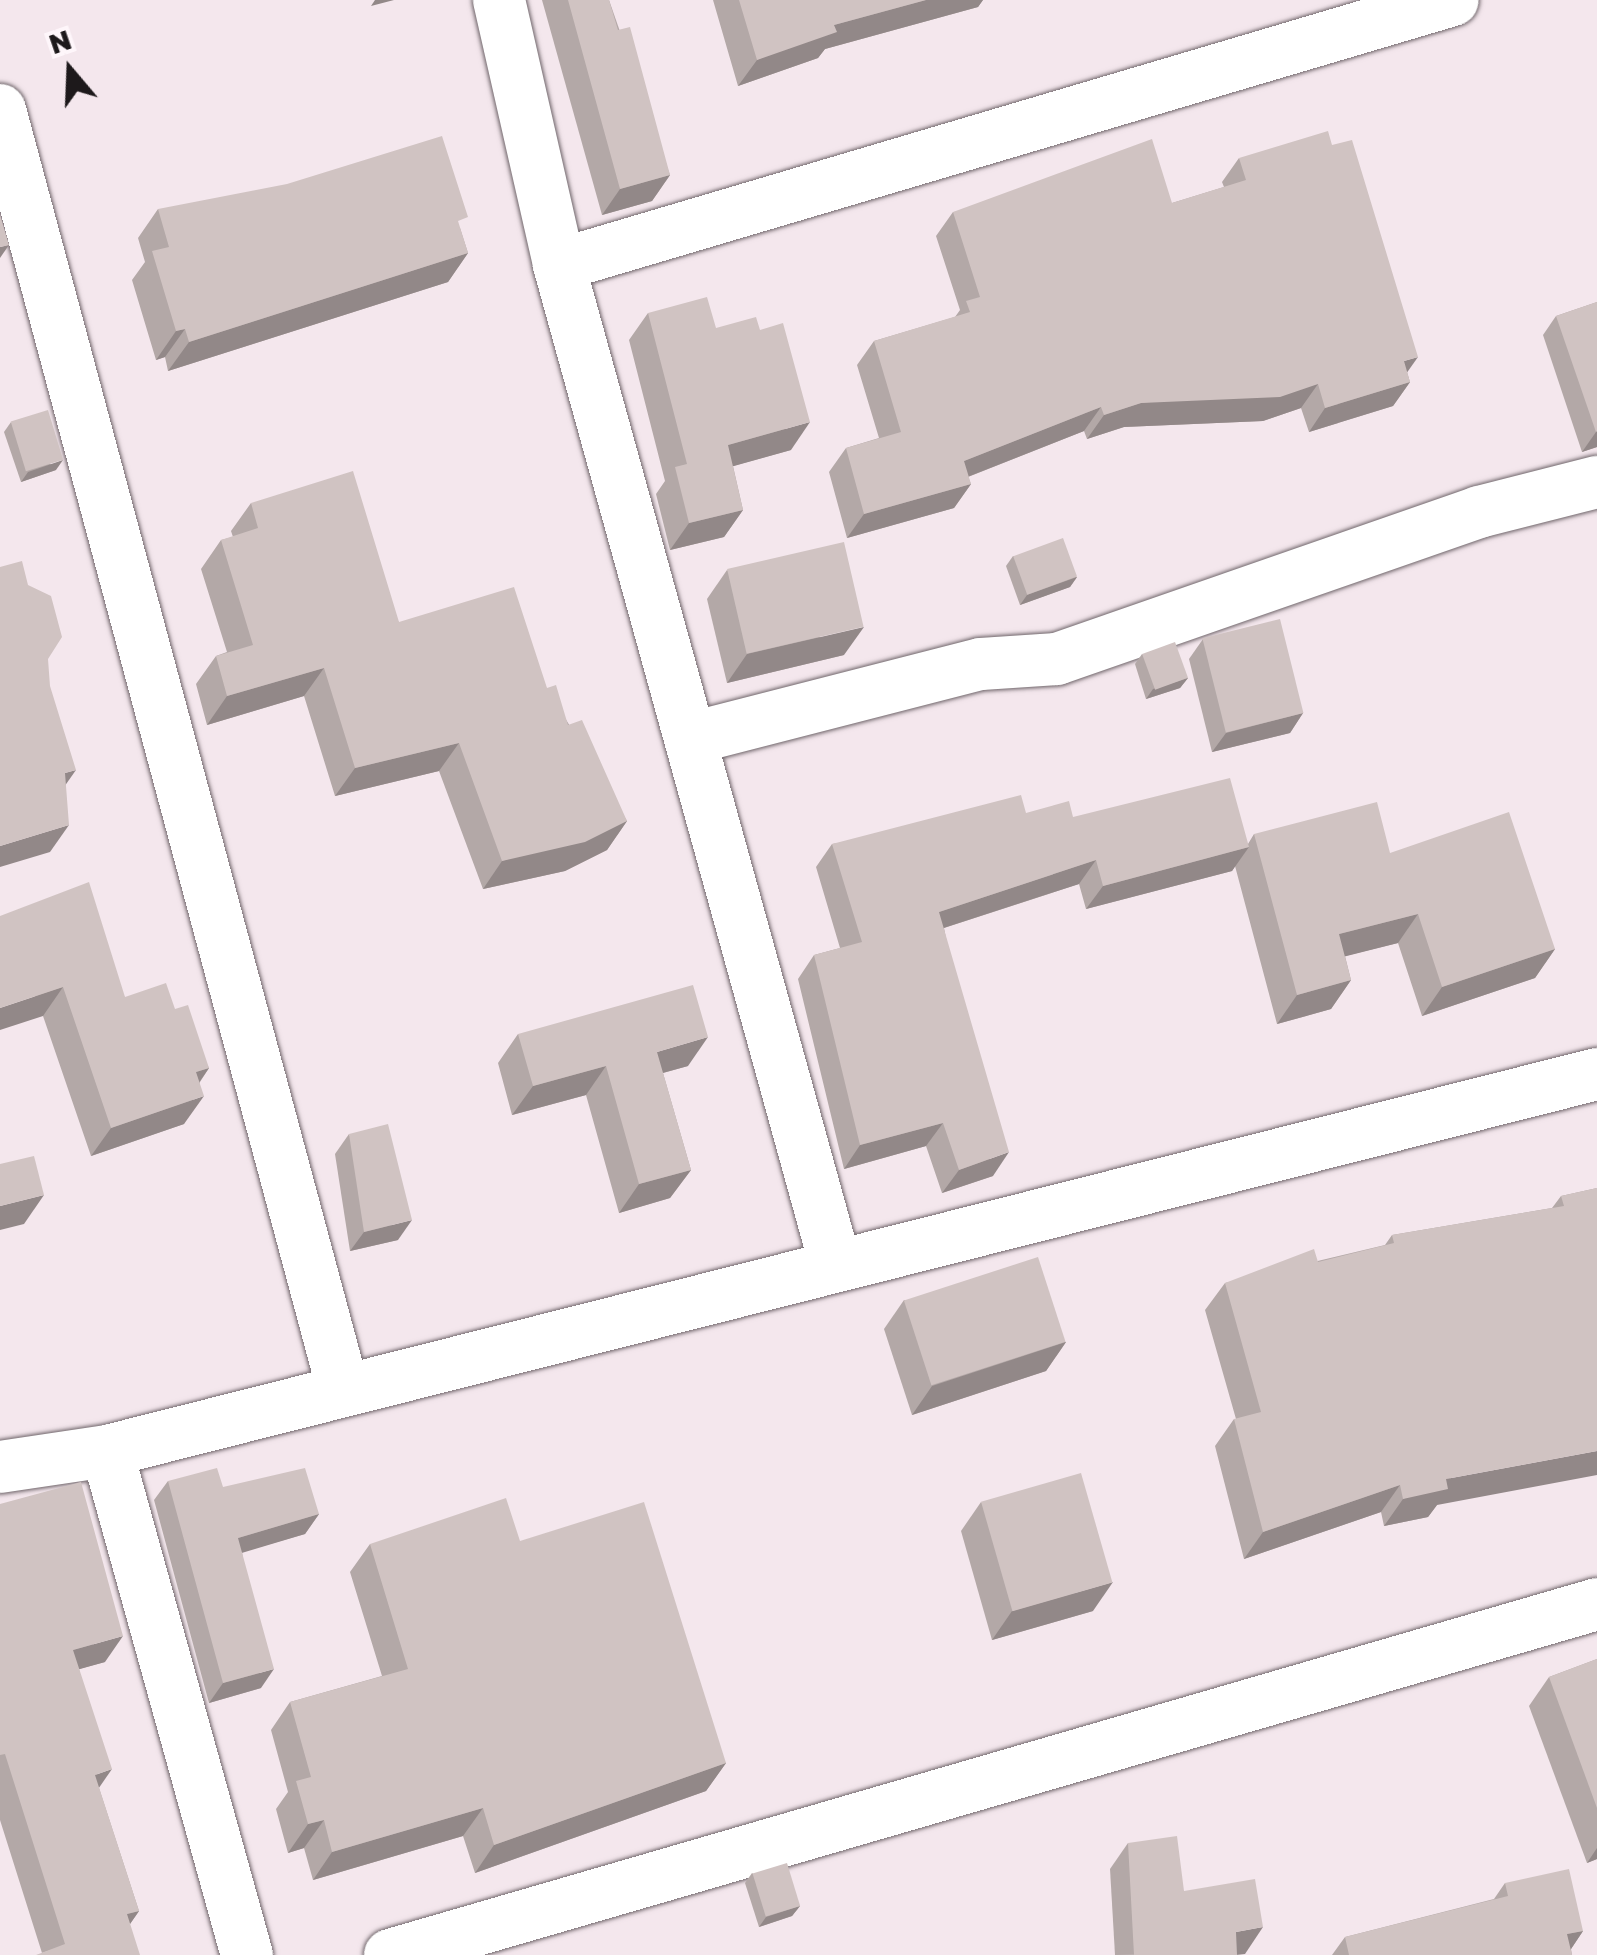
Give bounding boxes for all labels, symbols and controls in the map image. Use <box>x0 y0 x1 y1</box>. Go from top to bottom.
north arrow <box>20 20 120 120</box>
text: N <box>45 22 76 60</box>

